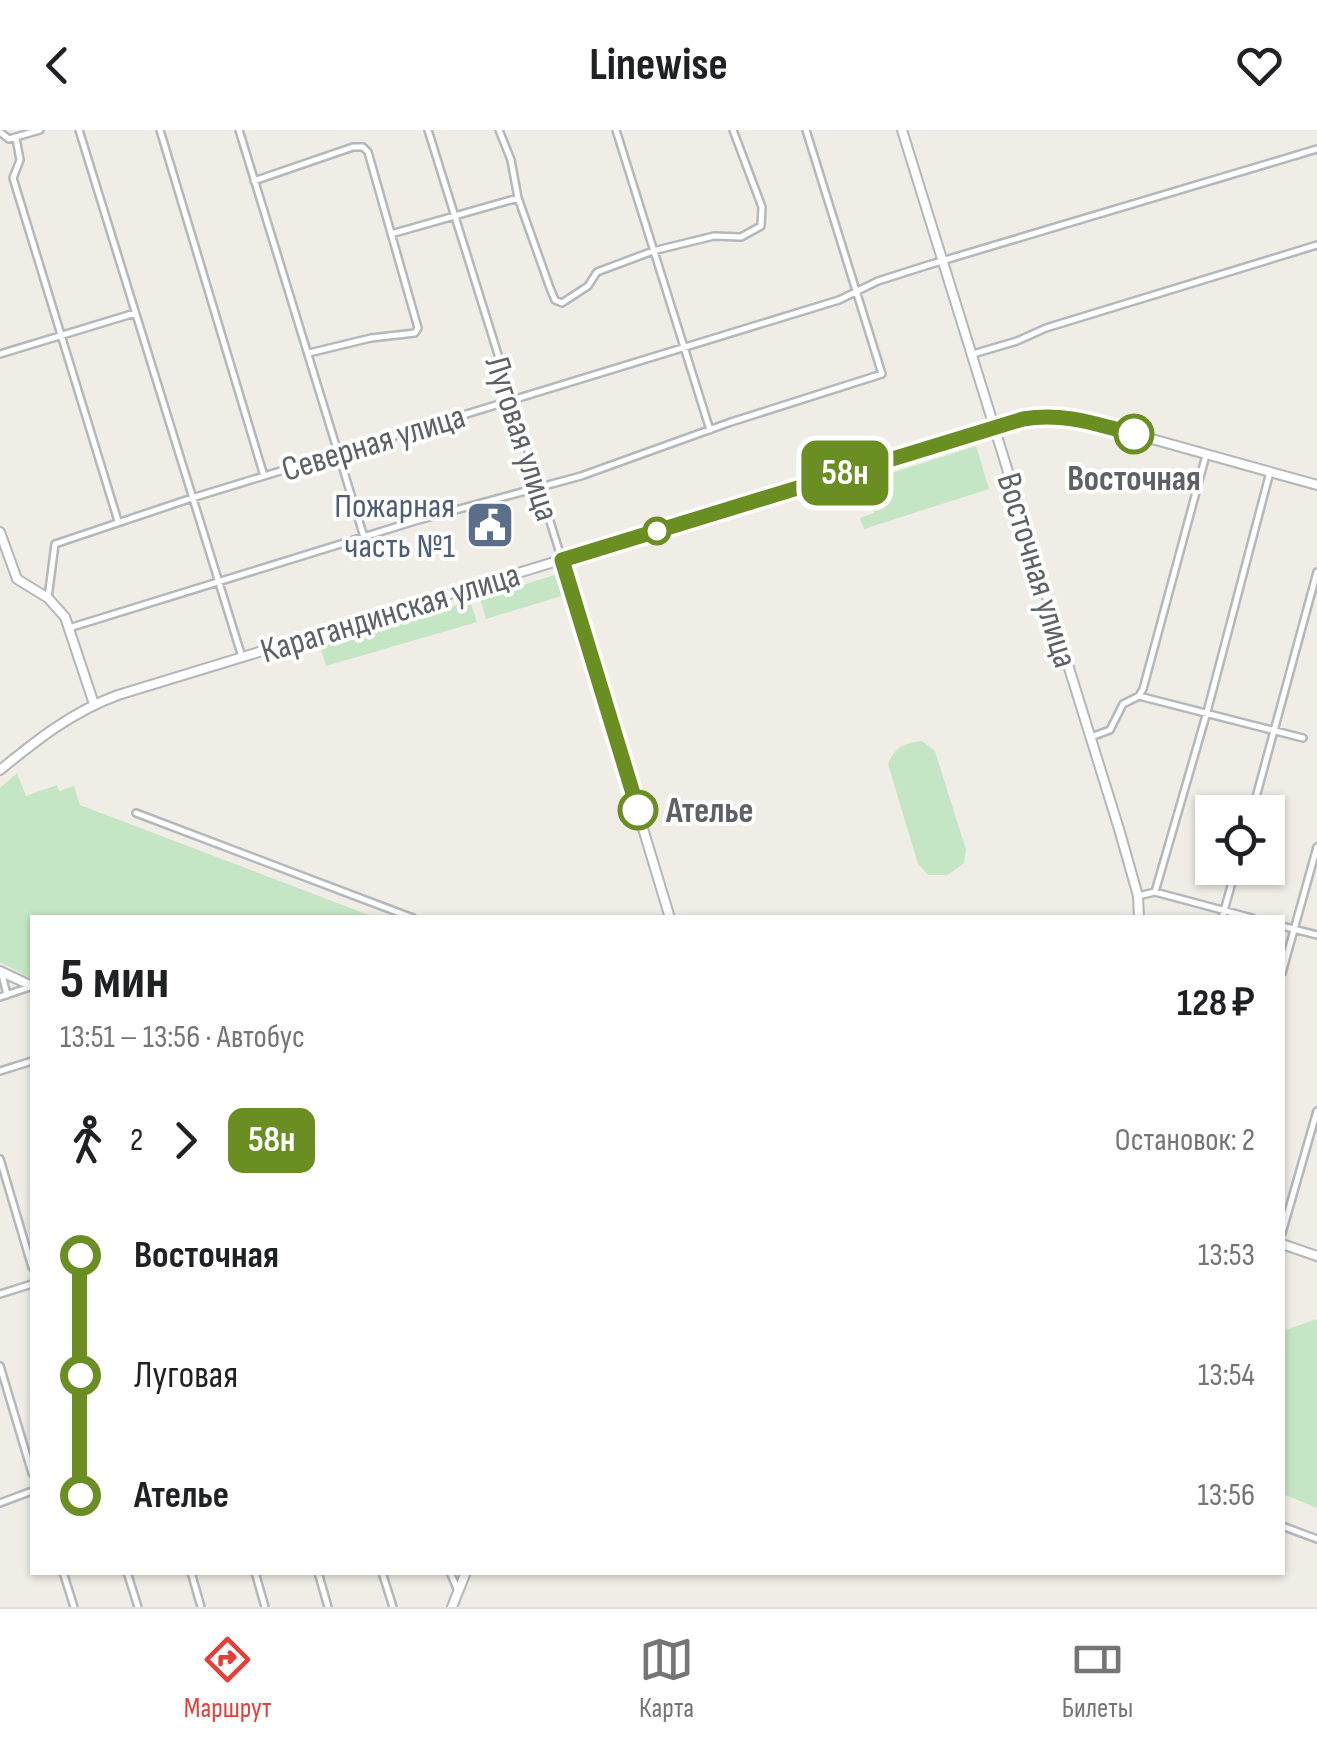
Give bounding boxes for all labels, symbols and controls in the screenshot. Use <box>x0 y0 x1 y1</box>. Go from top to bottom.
icon: back <box>30 38 85 93</box>
text: Linewise <box>589 38 728 93</box>
icon: heart <box>1232 38 1287 93</box>
street label: Луговая улица <box>475 351 568 526</box>
street label: Северная улица <box>277 395 470 492</box>
marker: Восточная <box>1115 415 1153 453</box>
line badge: 58н <box>788 440 902 506</box>
text: 58н <box>821 452 869 495</box>
place label: Восточная <box>1067 458 1201 501</box>
street label: Восточная улица <box>987 468 1087 673</box>
place label: Пожарная часть №1 <box>334 485 455 568</box>
public building icon: Пожарная часть №1 <box>464 499 516 551</box>
unlabelled marker <box>644 518 670 544</box>
street label: Карагандинская улица <box>256 554 525 673</box>
place label: Ателье <box>665 790 753 833</box>
marker: Ателье <box>619 791 657 829</box>
map controls <box>1195 795 1285 885</box>
button: locate <box>1195 795 1285 885</box>
text: 5 мин <box>60 947 169 1014</box>
text: 128 ₽ <box>1177 981 1255 1026</box>
text: 13:51 – 13:56 · Автобус <box>60 1018 305 1057</box>
icon: walk <box>60 1113 115 1168</box>
icon: forward <box>158 1113 213 1168</box>
text: 58н <box>248 1119 295 1162</box>
text: 2 <box>130 1121 143 1160</box>
text: Остановок: 2 <box>1115 1121 1255 1160</box>
text: Восточная <box>134 1233 279 1278</box>
text: 13:53 <box>1198 1236 1255 1275</box>
text: Луговая <box>134 1353 238 1398</box>
text: 13:54 <box>1198 1356 1255 1395</box>
text: Ателье <box>134 1473 229 1518</box>
text: 13:56 <box>1197 1476 1255 1515</box>
tab: Маршрут <box>184 1632 271 1725</box>
tab: Карта <box>639 1632 694 1725</box>
tab: Билеты <box>1062 1632 1133 1725</box>

